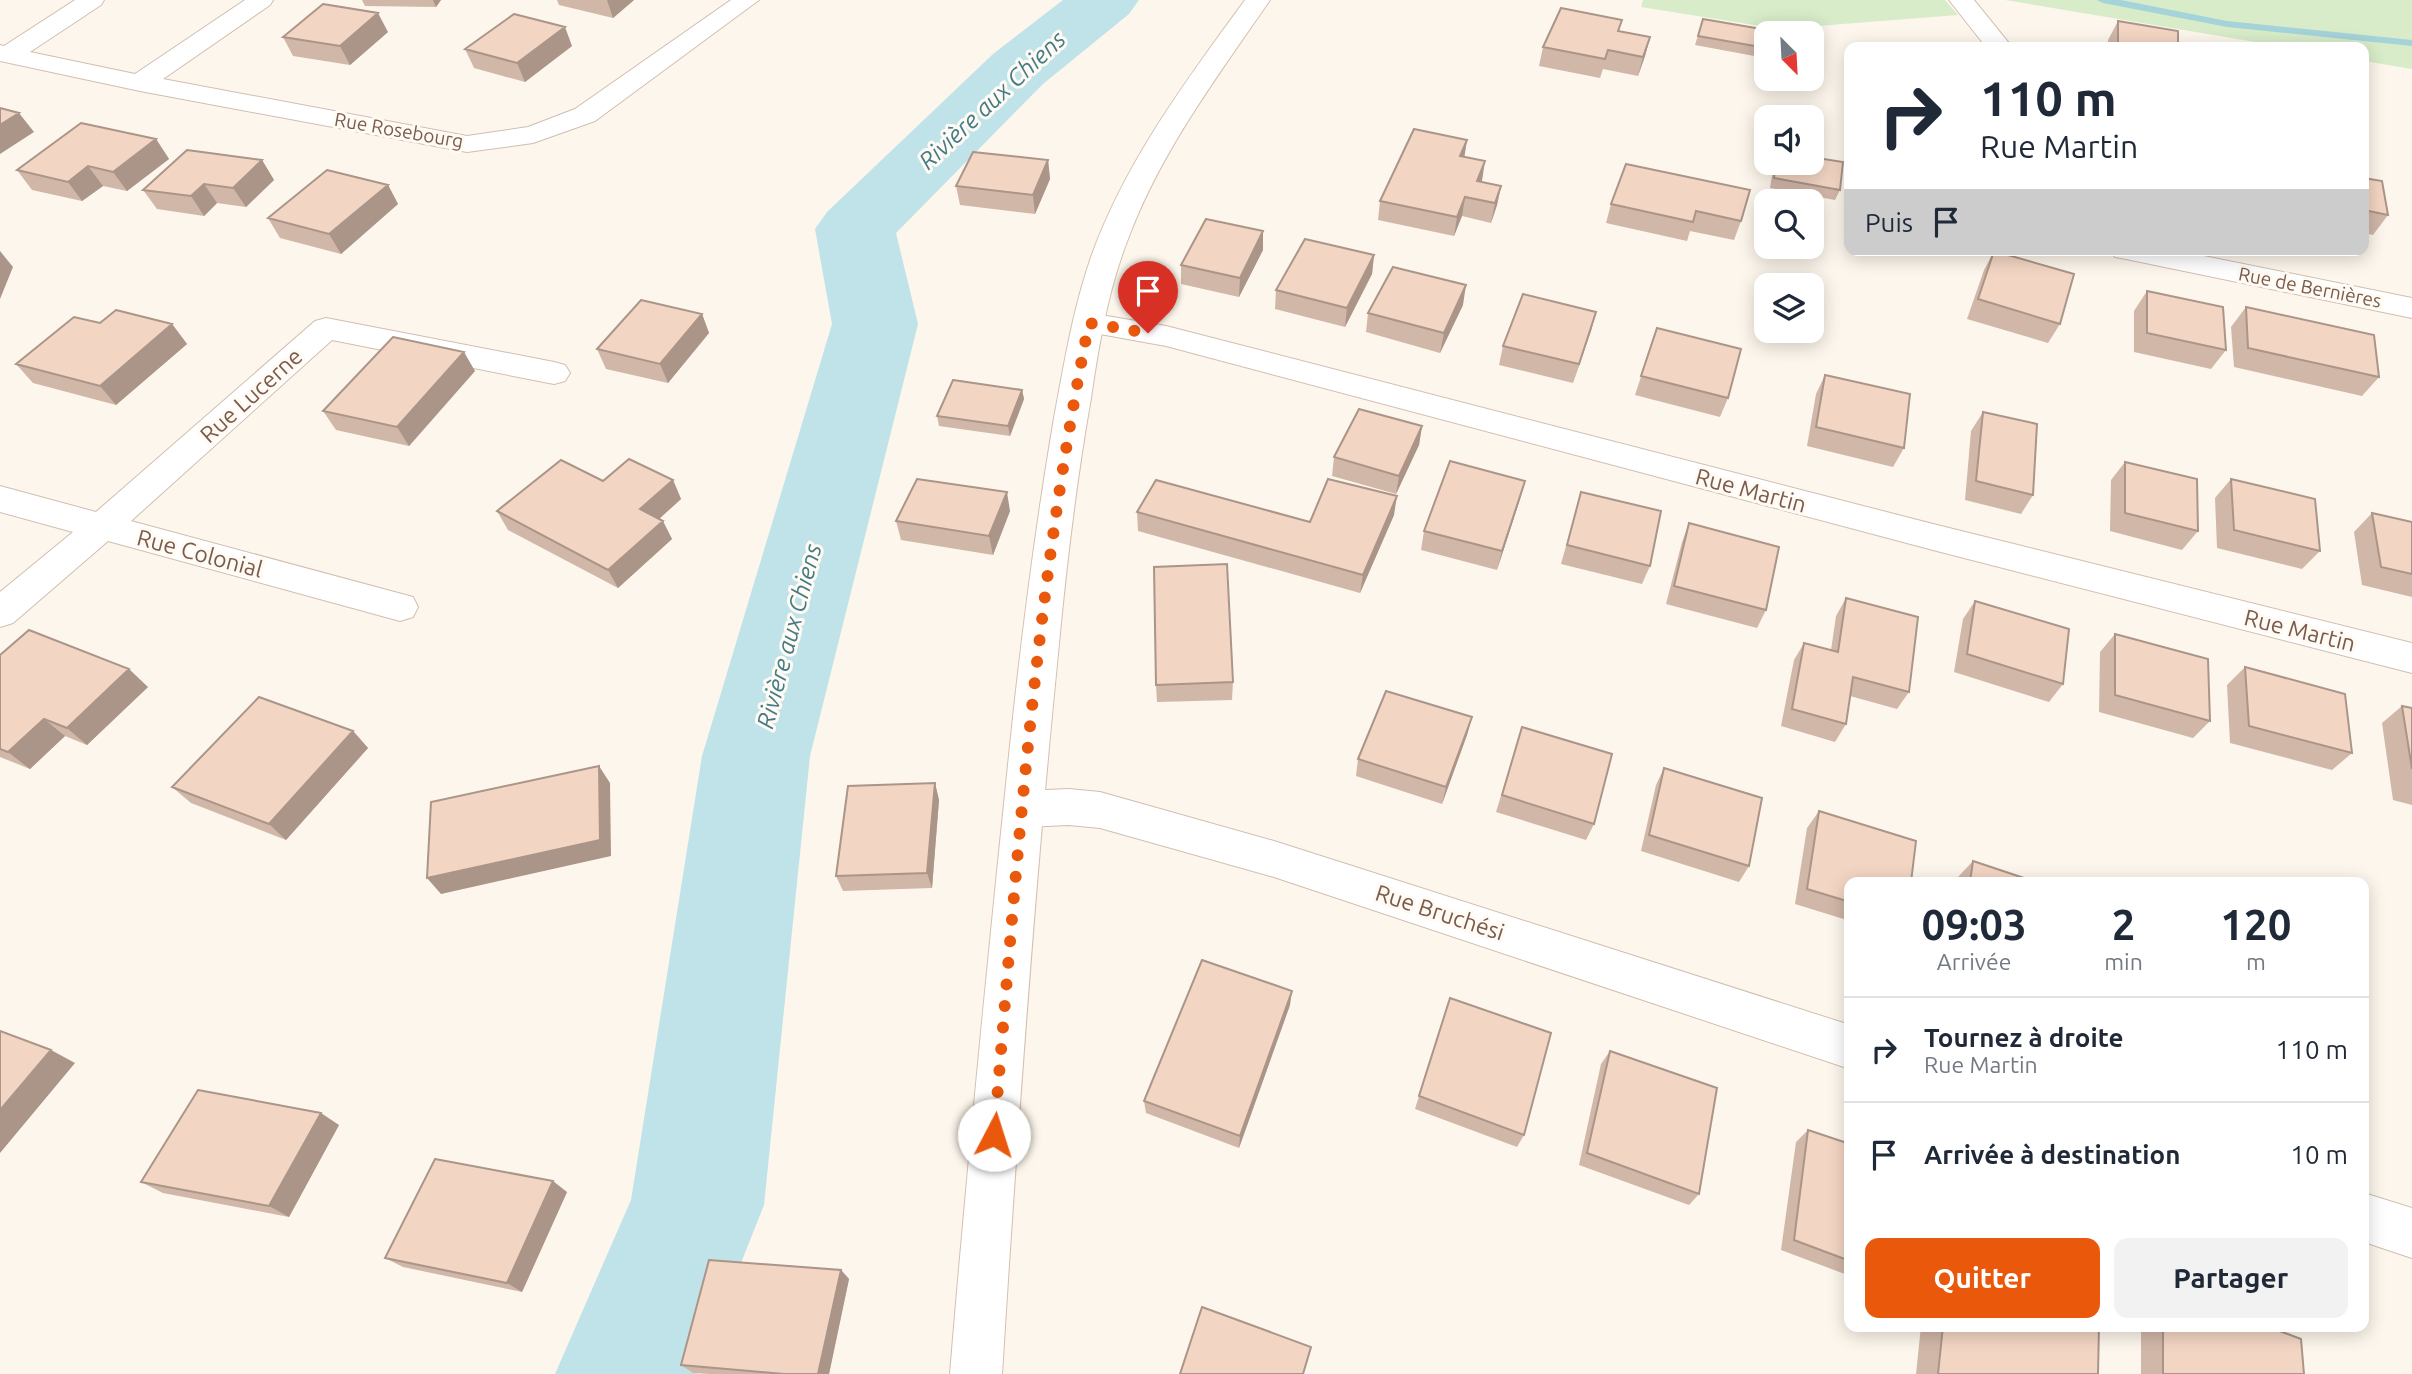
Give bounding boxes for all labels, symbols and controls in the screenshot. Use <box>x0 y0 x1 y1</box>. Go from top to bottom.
north arrow <box>1754 21 1824 91</box>
map controls <box>1754 21 1824 343</box>
water label: Rivière aux Chiens <box>913 25 1071 175</box>
icon: right <box>1865 70 1956 161</box>
text: 110 m <box>1980 70 2117 125</box>
button: sound <box>1754 105 1824 175</box>
street label: Rue Rosebourg <box>333 108 465 152</box>
text: Rue Martin <box>1980 128 2138 164</box>
button: search <box>1754 189 1824 259</box>
icon: arrive <box>1927 203 1965 241</box>
text: Puis <box>1865 208 1913 237</box>
pin <box>1118 261 1178 333</box>
street label: Rue de Bernières <box>2237 262 2383 312</box>
icon: arrive <box>1129 272 1167 310</box>
button: layers <box>1754 273 1824 343</box>
street label: Rue Lucerne <box>195 343 307 447</box>
street label: Rue Martin <box>1693 463 1809 517</box>
street label: Rue Colonial <box>134 524 266 582</box>
water label: Rivière aux Chiens <box>751 541 827 731</box>
street label: Rue Martin <box>2242 604 2358 656</box>
street label: Rue Bruchési <box>1372 879 1508 945</box>
text: 09:03 <box>1922 901 2027 948</box>
text: 2 <box>2112 901 2135 948</box>
text: 120 <box>2220 901 2291 948</box>
text: Arrivée <box>1937 949 2011 974</box>
text: min <box>2104 949 2143 974</box>
text: m <box>2246 949 2266 974</box>
text: Tournez à droite <box>1924 1023 2123 1052</box>
icon: right <box>1865 1031 1903 1069</box>
text: 110 m <box>2276 1035 2348 1064</box>
text: Rue Martin <box>1924 1052 2038 1077</box>
position arrow <box>957 1098 1031 1172</box>
icon: arrive <box>1865 1136 1903 1174</box>
text: Arrivée à destination <box>1924 1140 2180 1169</box>
text: 10 m <box>2290 1140 2348 1169</box>
button: Quitter <box>1865 1238 2100 1318</box>
button: Partager <box>2114 1238 2348 1318</box>

